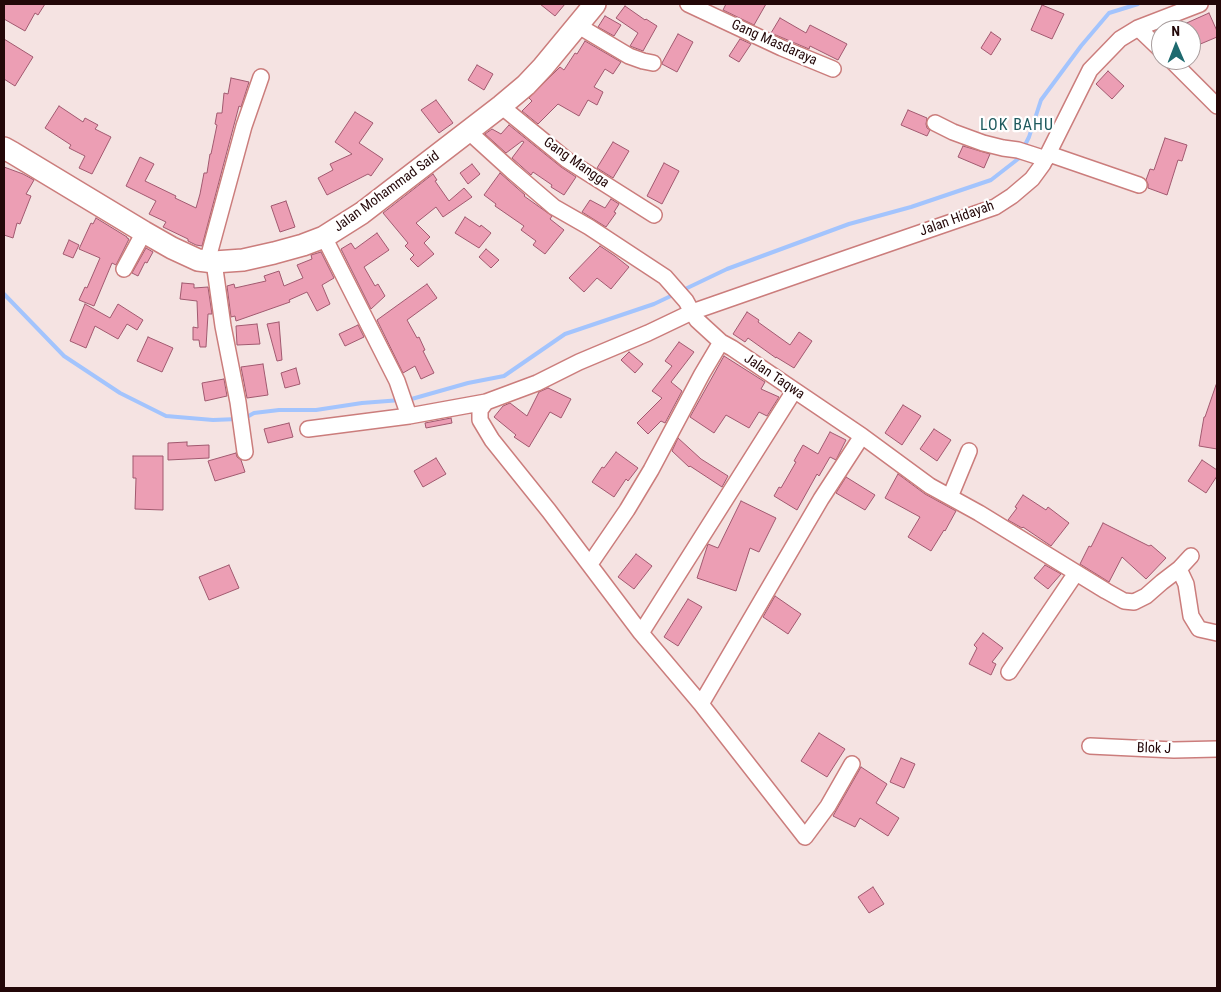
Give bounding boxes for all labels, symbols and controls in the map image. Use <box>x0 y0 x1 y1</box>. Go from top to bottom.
street label: Gang Masdaraya <box>728 17 820 69</box>
north arrow <box>1151 20 1201 70</box>
text: N <box>1171 23 1180 39</box>
district label: LOK BAHU <box>979 116 1055 136</box>
street label: Gang Mangga <box>540 134 612 192</box>
street label: Jalan Mohammad Said <box>331 148 443 236</box>
street label: Jalan Hidayah <box>917 198 997 240</box>
street label: Jalan Taqwa <box>741 351 807 403</box>
street label: Blok J <box>1137 740 1171 758</box>

